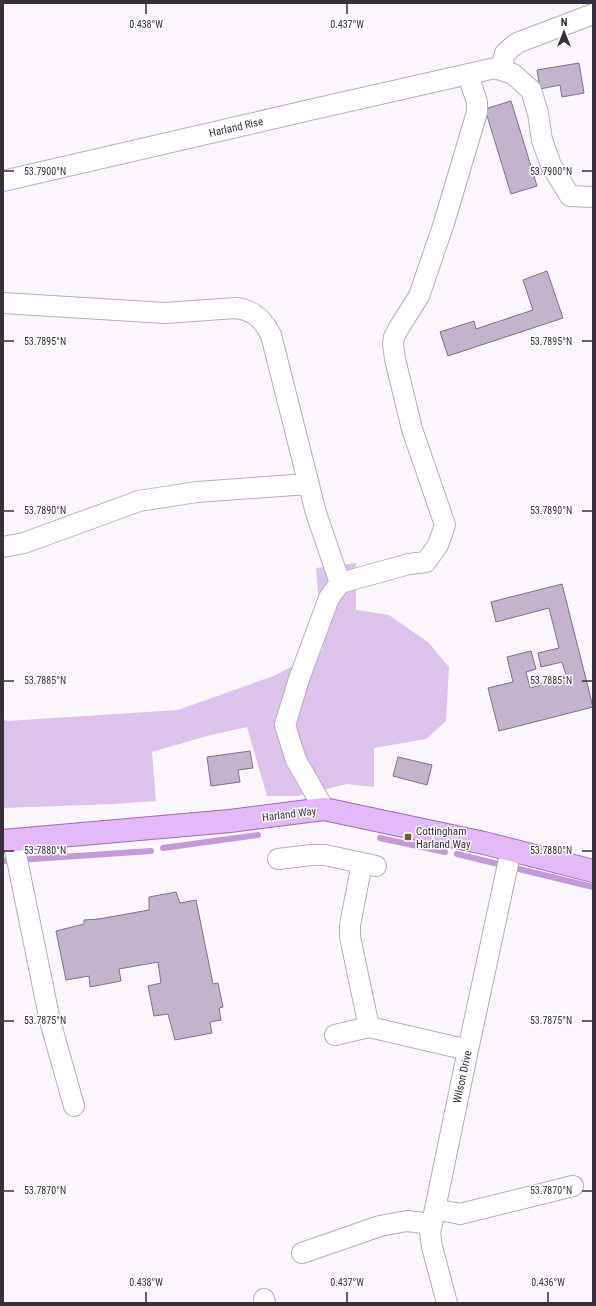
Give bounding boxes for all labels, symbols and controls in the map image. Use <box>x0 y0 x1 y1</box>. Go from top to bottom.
north arrow <box>544 12 584 52</box>
text: N <box>561 16 568 29</box>
text: 0.438°W <box>129 19 163 30</box>
text: 0.437°W <box>330 19 364 30</box>
street label: Harland Rise <box>208 115 264 140</box>
text: 53.7900°N <box>24 166 66 177</box>
text: 53.7900°N <box>530 166 572 177</box>
text: 53.7895°N <box>24 336 66 347</box>
text: 53.7895°N <box>530 336 572 347</box>
text: 53.7890°N <box>24 505 66 516</box>
text: 53.7890°N <box>530 505 572 516</box>
text: 53.7885°N <box>24 675 66 686</box>
text: 53.7885°N <box>530 675 572 686</box>
street label: Harland Way <box>261 805 317 824</box>
place label: Cottingham Harland Way <box>416 825 471 851</box>
marker: Cottingham Harland Way <box>403 832 413 842</box>
text: 53.7880°N <box>24 845 66 856</box>
text: 53.7880°N <box>530 845 572 856</box>
text: 53.7875°N <box>24 1015 66 1026</box>
text: 53.7875°N <box>530 1015 572 1026</box>
street label: Wilson Drive <box>451 1049 474 1105</box>
text: 53.7870°N <box>24 1185 66 1196</box>
text: 53.7870°N <box>530 1185 572 1196</box>
text: 0.438°W <box>129 1277 163 1288</box>
text: 0.437°W <box>330 1277 364 1288</box>
text: 0.436°W <box>531 1277 565 1288</box>

